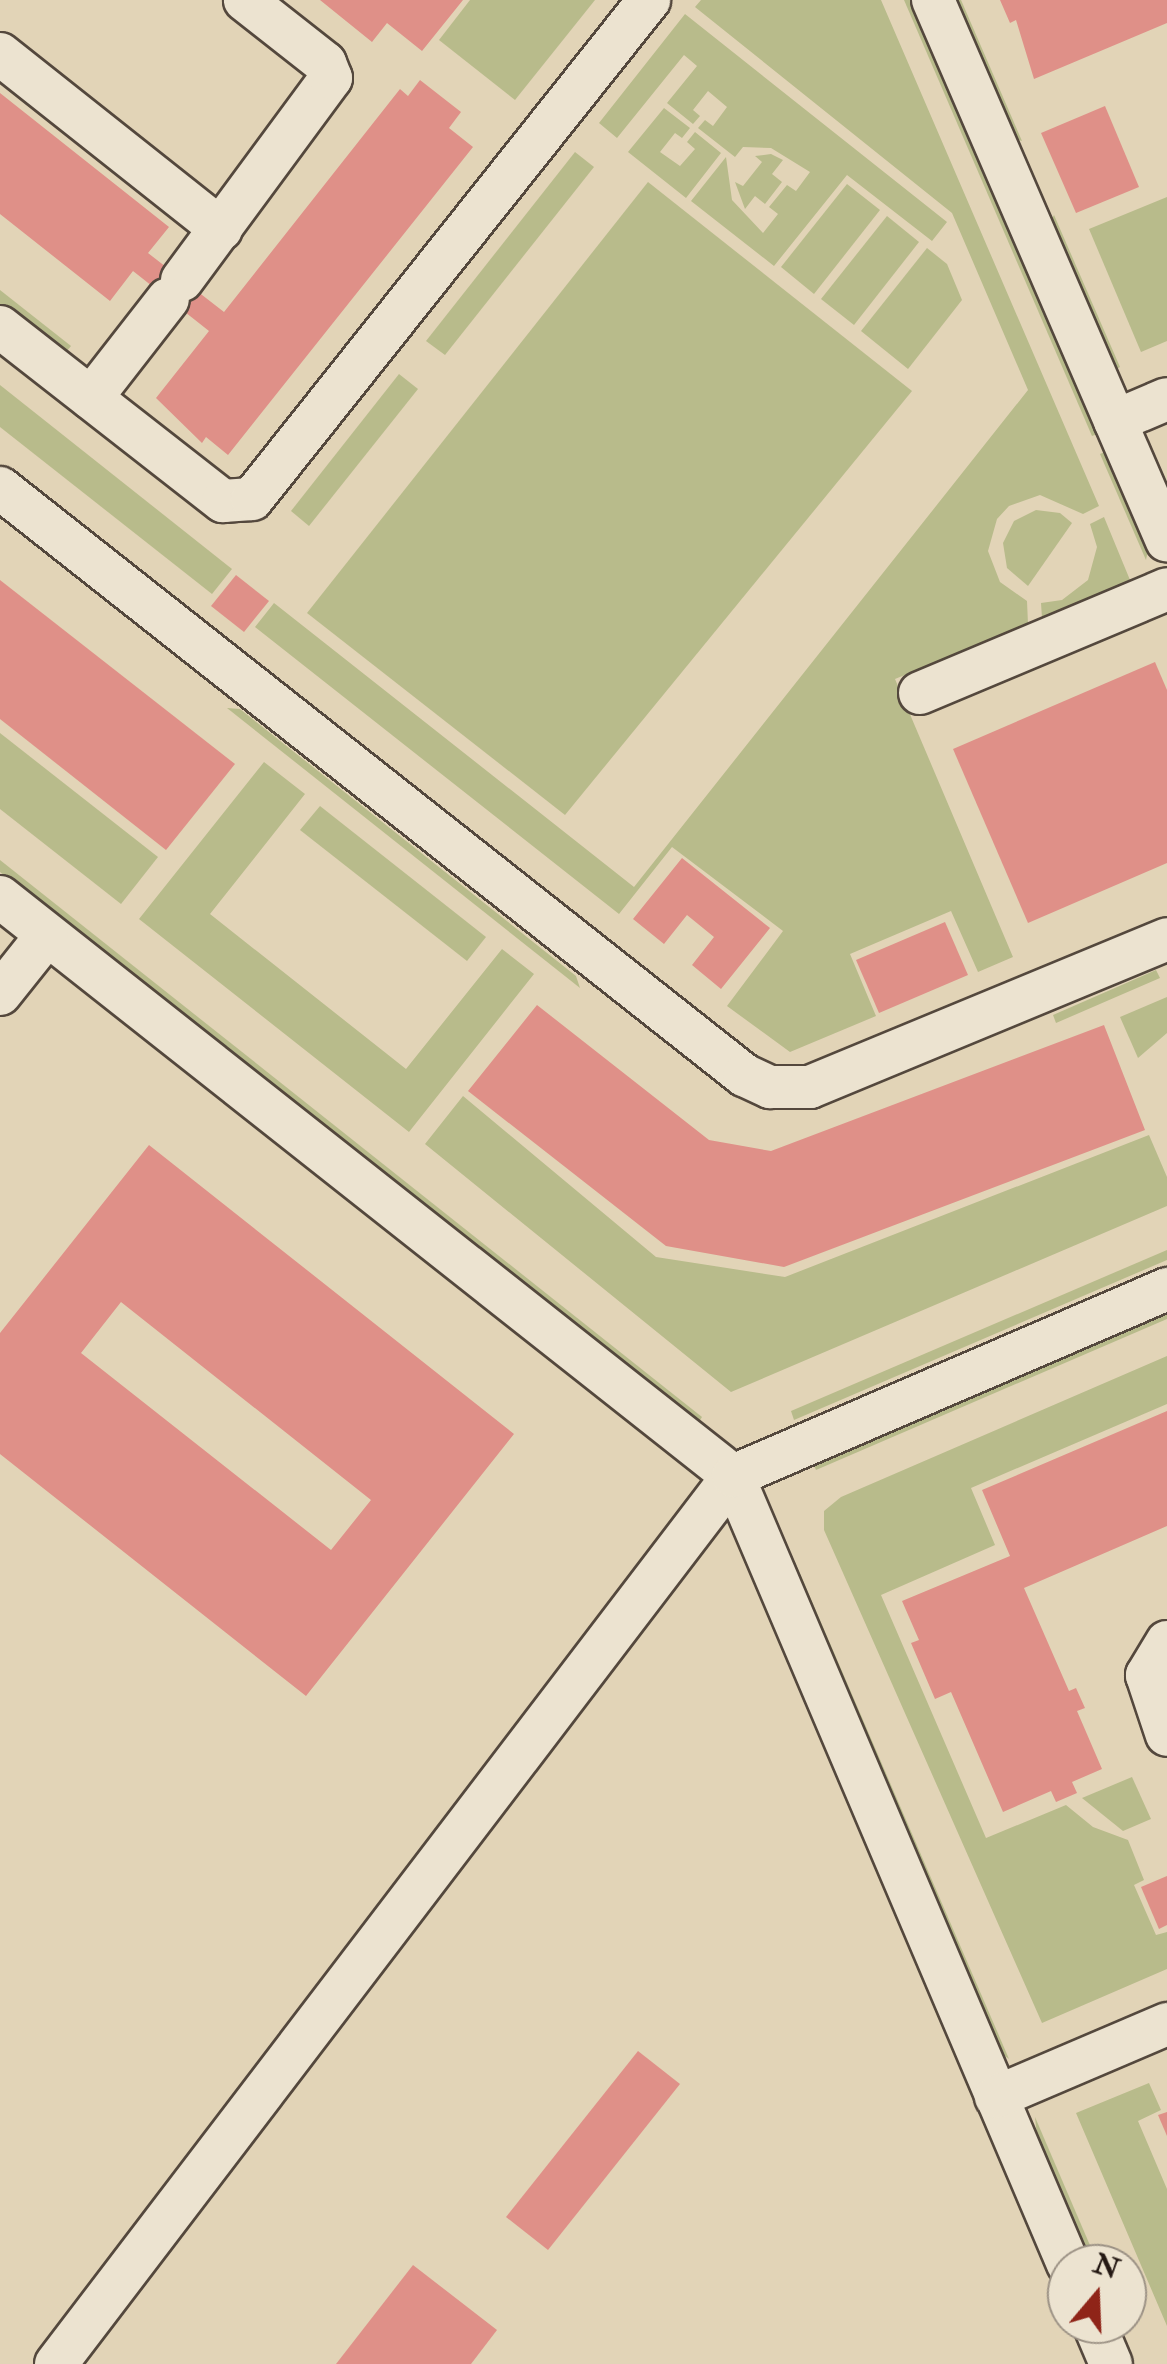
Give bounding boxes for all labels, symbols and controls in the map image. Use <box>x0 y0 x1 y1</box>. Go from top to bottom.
north arrow <box>1047 2244 1147 2344</box>
text: N <box>1089 2246 1124 2288</box>

